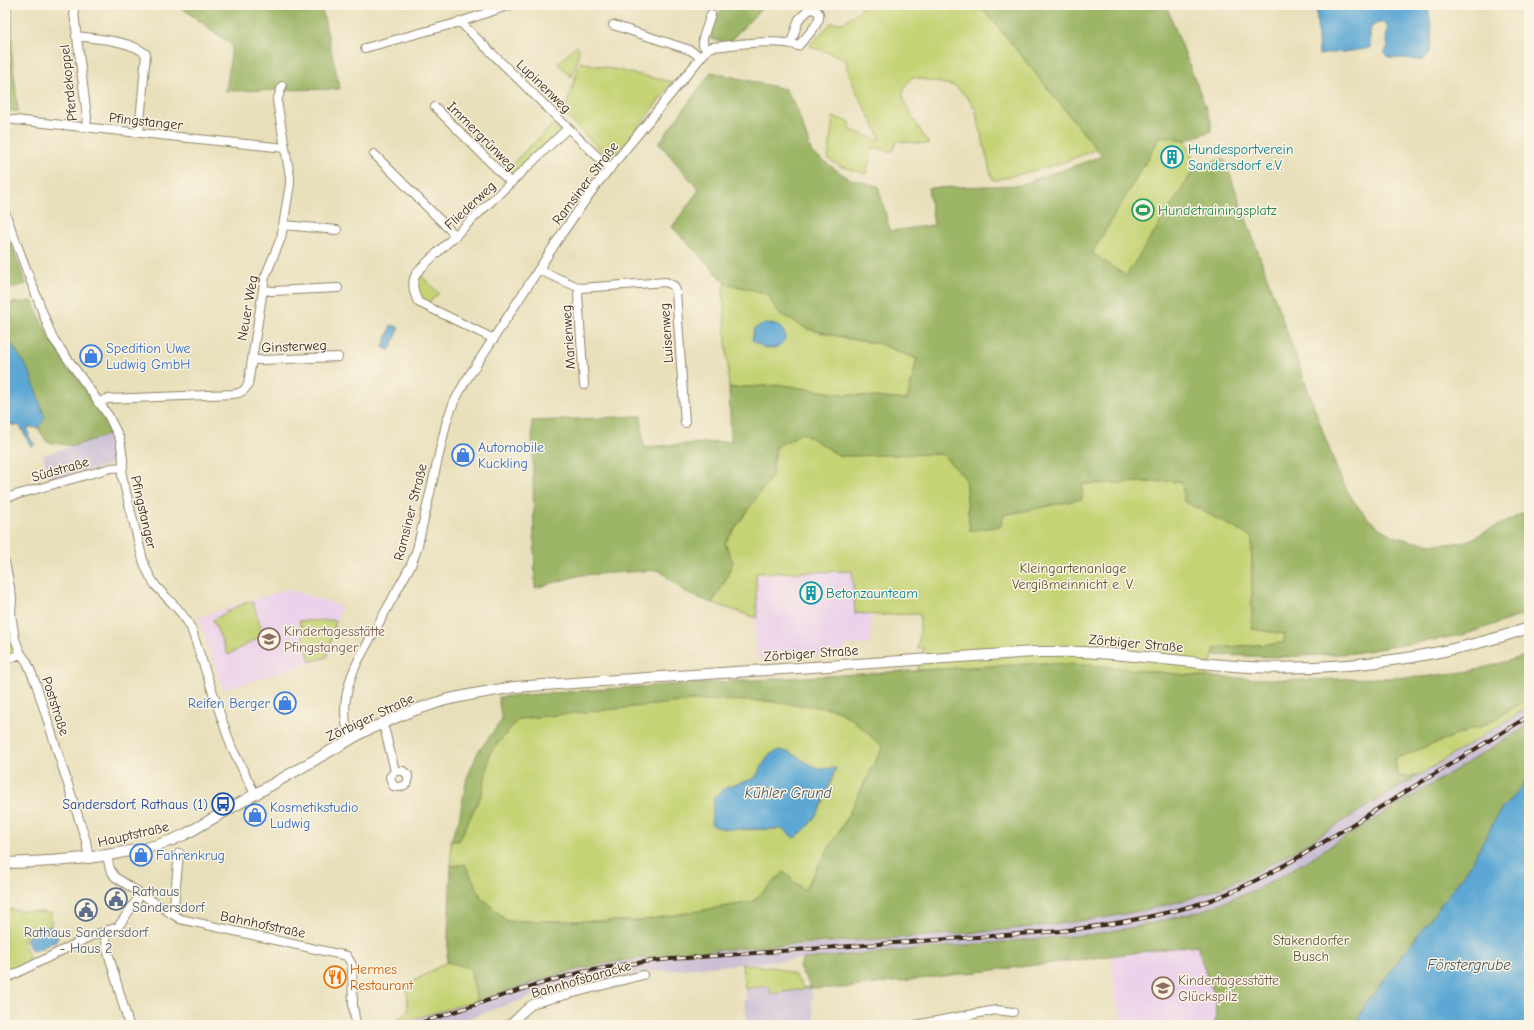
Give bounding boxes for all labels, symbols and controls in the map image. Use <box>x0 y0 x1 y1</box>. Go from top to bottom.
street label: Pferdekoppel <box>56 44 81 122</box>
street label: Lupinenweg <box>513 56 575 117</box>
street label: Immergrünweg <box>443 98 520 175</box>
street label: Pfingstanger <box>108 109 184 134</box>
street label: Ramsiner Straße <box>549 138 622 228</box>
place label: Hundesportverein Sandersdorf e.V. <box>1188 141 1294 174</box>
building icon: Hundesportverein Sandersdorf e.V. <box>1159 144 1185 170</box>
street label: Fliederweg <box>441 177 500 233</box>
sports icon: Hundetrainingsplatz <box>1130 197 1156 223</box>
place label: Hundetrainingsplatz <box>1158 202 1277 219</box>
street label: Neuer Weg <box>233 274 262 342</box>
street label: Luisenweg <box>656 302 677 364</box>
street label: Marienweg <box>558 304 579 370</box>
street label: Ginsterweg <box>261 337 327 356</box>
place label: Spedition Uwe Ludwig GmbH <box>106 340 191 373</box>
shop icon: Spedition Uwe Ludwig GmbH <box>78 343 104 369</box>
place label: Automobile Kuckling <box>478 439 544 472</box>
shop icon: Automobile Kuckling <box>450 442 476 468</box>
street label: Südstraße <box>29 453 91 486</box>
street label: Ramsiner Straße <box>390 462 431 563</box>
street label: Pfingstanger <box>127 474 160 551</box>
park label: Kleingartenanlage Vergißmeinnicht e. V. <box>1012 560 1134 593</box>
building icon: Betonzaunteam <box>798 580 824 606</box>
place label: Betonzaunteam <box>826 585 918 602</box>
place label: Kindertagesstätte Pfingstanger <box>284 623 385 656</box>
school or university icon: Kindertagesstätte Pfingstanger <box>256 626 282 652</box>
street label: Zörbiger Straße <box>1088 631 1184 656</box>
street label: Zörbiger Straße <box>763 642 859 665</box>
street label: Poststraße <box>38 674 73 738</box>
shop icon: Reifen Berger <box>272 690 298 716</box>
street label: Zörbiger Straße <box>324 690 417 745</box>
place label: Reifen Berger <box>188 695 270 712</box>
water label: Kühler Grund <box>745 784 832 802</box>
bus stop icon: Sandersdorf, Rathaus (1) <box>210 791 236 817</box>
place label: Sandersdorf, Rathaus (1) <box>62 796 208 813</box>
place label: Kosmetikstudio Ludwig <box>270 799 359 832</box>
shop icon: Kosmetikstudio Ludwig <box>242 802 268 828</box>
street label: Hauptstraße <box>96 818 170 851</box>
shop icon: Fahrenkrug <box>128 842 154 868</box>
place label: Fahrenkrug <box>156 847 225 864</box>
place label: Rathaus Sandersdorf <box>132 883 206 916</box>
public building icon: Rathaus Sandersdorf <box>103 886 129 912</box>
public building icon: Rathaus Sandersdorf - Haus 2 <box>73 897 99 923</box>
street label: Bahnhofstraße <box>219 907 307 942</box>
place label: Rathaus Sandersdorf - Haus 2 <box>24 924 149 957</box>
park label: Stakendorfer Busch <box>1273 932 1350 965</box>
water label: Förstergrube <box>1427 956 1511 974</box>
street label: Bahnhofsbaracke <box>529 957 633 1002</box>
place label: Hermes Restaurant <box>350 961 414 994</box>
restaurant icon: Hermes Restaurant <box>322 964 348 990</box>
place label: Kindertagesstätte Glückspilz <box>1178 972 1279 1005</box>
school or university icon: Kindertagesstätte Glückspilz <box>1150 975 1176 1001</box>

